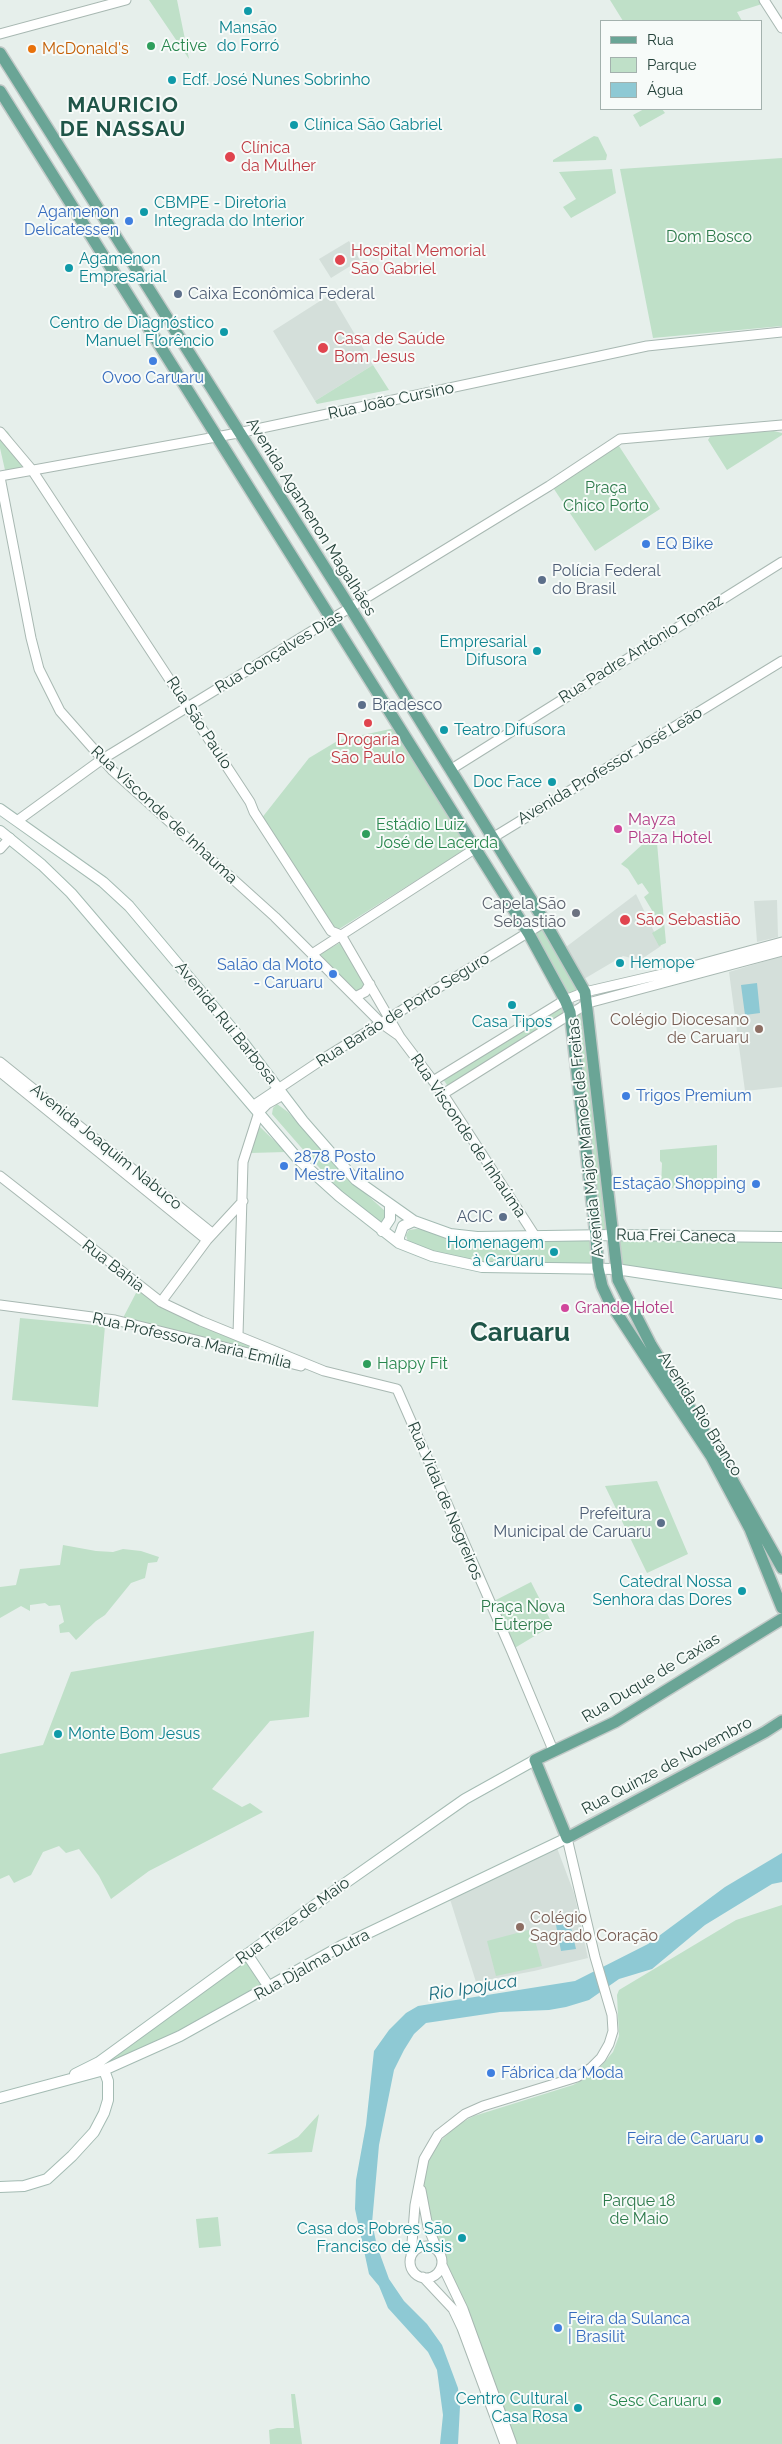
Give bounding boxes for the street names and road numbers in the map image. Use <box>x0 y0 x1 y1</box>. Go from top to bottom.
street label: Rua João Cursino <box>326 378 456 424</box>
street label: Avenida Agamenon Magalhães <box>242 414 380 620</box>
street label: Rua Padre Antônio Tomaz <box>555 591 727 707</box>
street label: Rua Gonçalves Dias <box>212 606 346 698</box>
street label: Rua São Paulo <box>162 673 236 773</box>
street label: Avenida Professor José Leão <box>514 703 706 829</box>
street label: Rua Visconde de Inhauma <box>87 742 241 888</box>
street label: Rua Barão de Porto Seguro <box>313 949 493 1071</box>
street label: Avenida Rui Barbosa <box>171 958 281 1088</box>
street label: Avenida Major Manoel de Freitas <box>564 1017 608 1259</box>
street label: Rua Visconde de Inhaúma <box>406 1050 530 1222</box>
street label: Avenida Joaquim Nabuco <box>26 1080 186 1214</box>
street label: Rua Frei Caneca <box>616 1225 736 1247</box>
street label: Rua Bahia <box>78 1236 148 1296</box>
street label: Rua Professora Maria Emília <box>90 1309 294 1373</box>
street label: Avenida Rio Branco <box>654 1348 746 1480</box>
street label: Rua Vidal de Negreiros <box>403 1419 487 1583</box>
street label: Rua Duque de Caxias <box>579 1629 723 1727</box>
street label: Rua Quinze de Novembro <box>579 1713 755 1819</box>
street label: Rua Treze de Maio <box>232 1873 354 1969</box>
street label: Rua Djalma Dutra <box>251 1925 373 2005</box>

